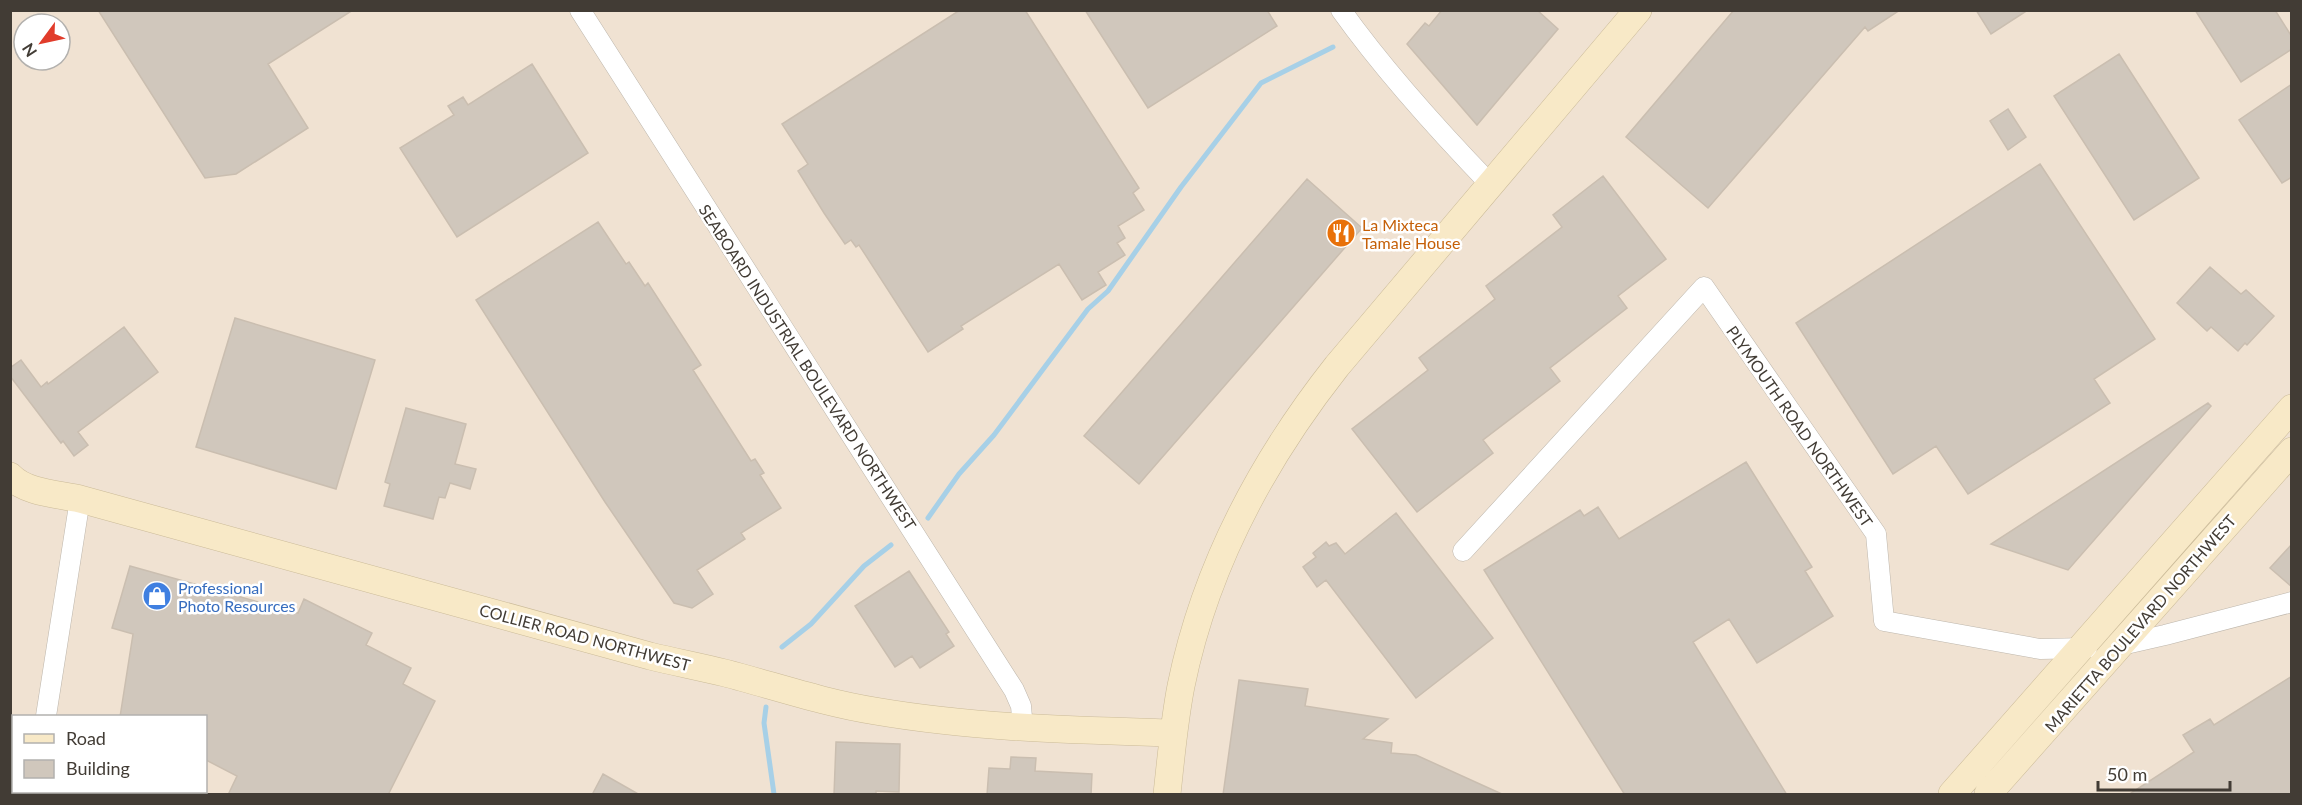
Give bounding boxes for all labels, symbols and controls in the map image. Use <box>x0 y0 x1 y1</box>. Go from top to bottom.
north arrow <box>12 12 72 72</box>
text: N <box>18 40 40 61</box>
street label: SEABOARD INDUSTRIAL BOULEVARD NORTHWEST <box>695 201 921 534</box>
place label: La Mixteca Tamale House <box>1362 215 1460 252</box>
restaurant icon: La Mixteca Tamale House <box>1325 217 1357 249</box>
street label: PLYMOUTH ROAD NORTHWEST <box>1723 322 1877 531</box>
street label: MARIETTA BOULEVARD NORTHWEST <box>2041 510 2240 735</box>
place label: Professional Photo Resources <box>178 578 296 615</box>
shop icon: Professional Photo Resources <box>141 580 173 612</box>
street label: COLLIER ROAD NORTHWEST <box>478 600 693 674</box>
legend <box>12 715 207 793</box>
text: Road <box>66 727 106 749</box>
scale bar <box>2098 754 2230 792</box>
text: Building <box>66 757 130 779</box>
text: 50 m <box>2107 763 2147 785</box>

